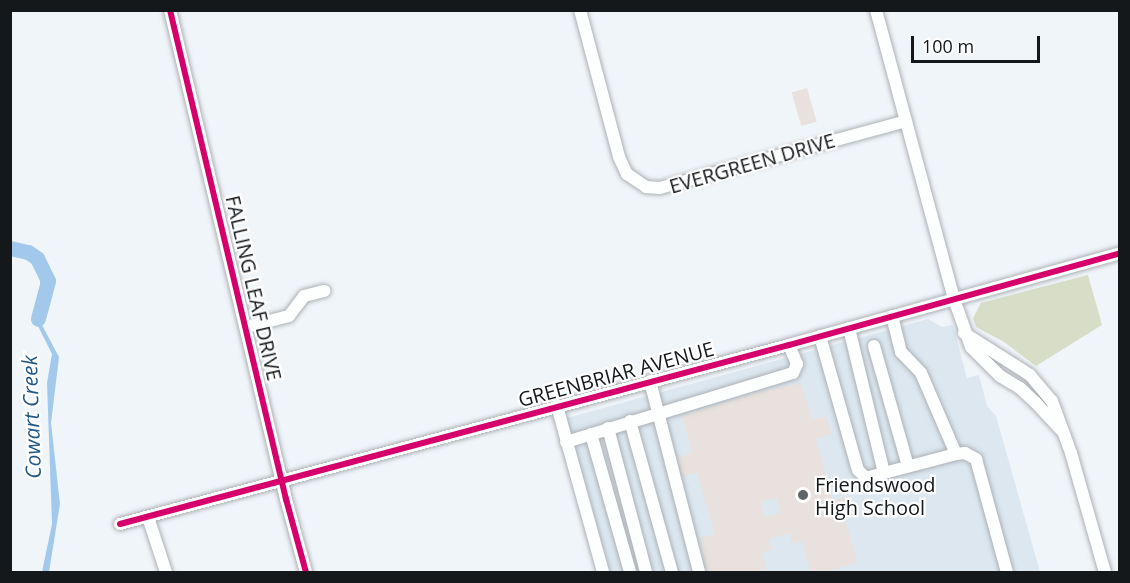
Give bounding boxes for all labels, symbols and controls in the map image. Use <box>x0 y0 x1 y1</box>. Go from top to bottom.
scale bar <box>914 24 1043 62</box>
text: 100 m <box>922 34 974 58</box>
street label: EVERGREEN DRIVE <box>666 128 838 198</box>
street label: FALLING LEAF DRIVE <box>221 193 287 383</box>
street label: GREENBRIAR AVENUE <box>516 336 716 412</box>
water label: Cowart Creek <box>16 355 46 479</box>
place label: Friendswood High School <box>815 472 936 519</box>
marker: Friendswood High School <box>796 488 810 502</box>

